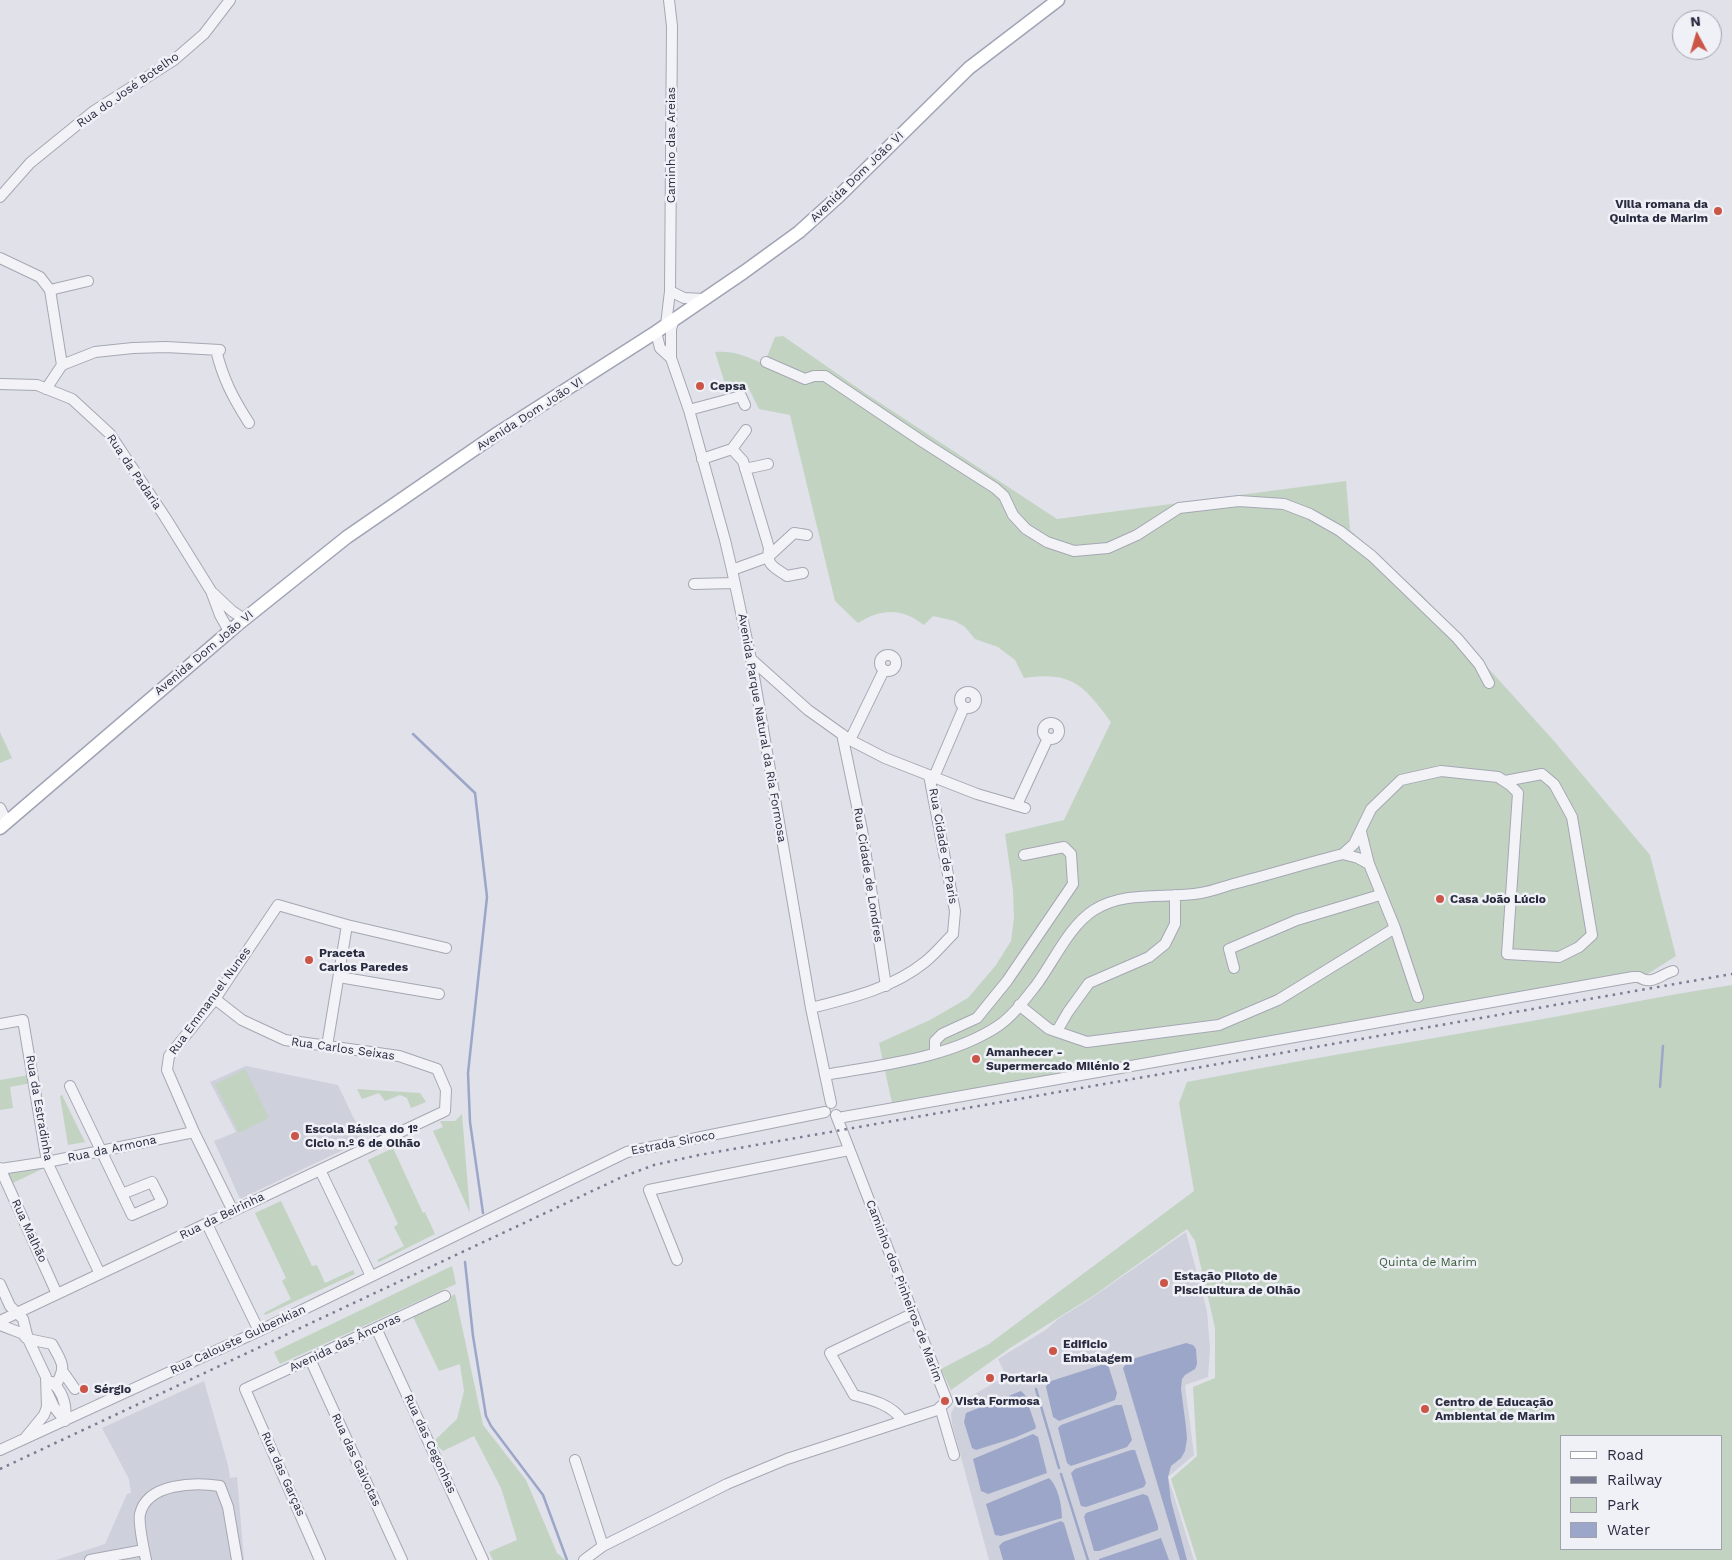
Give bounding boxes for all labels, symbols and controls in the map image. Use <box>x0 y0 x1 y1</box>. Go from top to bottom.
north arrow <box>1672 10 1722 60</box>
text: N <box>1690 13 1702 30</box>
street label: Rua do José Botelho <box>74 49 182 131</box>
street label: Caminho das Areias <box>664 87 678 203</box>
street label: Avenida Dom João VI <box>807 129 907 225</box>
place label: Villa romana da Quinta de Marim <box>1609 197 1708 225</box>
marker: Villa romana da Quinta de Marim <box>1712 205 1724 217</box>
street label: Avenida Dom João VI <box>474 374 586 454</box>
place label: Cepsa <box>710 379 746 393</box>
marker: Cepsa <box>694 380 706 392</box>
street label: Rua da Padaria <box>103 432 165 512</box>
street label: Avenida Dom João VI <box>152 608 256 698</box>
street label: Avenida Parque Natural da Ria Formosa <box>735 612 789 844</box>
street label: Rua Cidade de Paris <box>926 787 960 905</box>
street label: Rua Cidade de Londres <box>850 807 886 943</box>
place label: Casa João Lúcio <box>1450 892 1546 906</box>
marker: Casa João Lúcio <box>1434 893 1446 905</box>
street label: Rua Emmanuel Nunes <box>166 944 254 1058</box>
place label: Praceta Carlos Paredes <box>319 946 408 974</box>
marker: Praceta Carlos Paredes <box>303 954 315 966</box>
street label: Rua Carlos Seixas <box>290 1035 396 1063</box>
place label: Amanhecer - Supermercado Milénio 2 <box>986 1045 1130 1073</box>
marker: Amanhecer - Supermercado Milénio 2 <box>970 1053 982 1065</box>
street label: Rua da Estradinha <box>23 1054 55 1162</box>
place label: Escola Básica do 1º Ciclo n.º 6 de Olhão <box>305 1122 420 1150</box>
street label: Estrada Siroco <box>630 1128 716 1158</box>
marker: Escola Básica do 1º Ciclo n.º 6 de Olhão <box>289 1130 301 1142</box>
street label: Rua da Armona <box>66 1133 158 1165</box>
street label: Rua da Beirinha <box>177 1189 267 1243</box>
street label: Rua Malhão <box>8 1197 50 1265</box>
street label: Caminho dos Pinheiros de Marim <box>863 1198 945 1384</box>
park label: Quinta de Marim <box>1379 1255 1477 1269</box>
place label: Estação Piloto de Piscicultura de Olhão <box>1174 1269 1300 1297</box>
marker: Estação Piloto de Piscicultura de Olhão <box>1158 1277 1170 1289</box>
street label: Rua Calouste Gulbenkian <box>168 1302 308 1378</box>
street label: Avenida das Âncoras <box>287 1311 403 1375</box>
place label: Edificio Embalagem <box>1063 1337 1132 1365</box>
marker: Edificio Embalagem <box>1047 1345 1059 1357</box>
place label: Portaria <box>1000 1371 1048 1385</box>
marker: Portaria <box>984 1372 996 1384</box>
place label: Sérgio <box>94 1382 131 1396</box>
marker: Sérgio <box>78 1383 90 1395</box>
street label: Rua das Cegonhas <box>401 1392 459 1496</box>
place label: Vista Formosa <box>955 1394 1040 1408</box>
marker: Vista Formosa <box>939 1395 951 1407</box>
place label: Centro de Educação Ambiental de Marim <box>1435 1395 1555 1423</box>
marker: Centro de Educação Ambiental de Marim <box>1419 1403 1431 1415</box>
street label: Rua das Gaivotas <box>328 1411 384 1509</box>
street label: Rua das Garças <box>258 1430 308 1518</box>
legend <box>1560 1435 1722 1550</box>
text: Road <box>1607 1446 1644 1464</box>
text: Railway <box>1607 1471 1662 1489</box>
text: Park <box>1607 1496 1639 1514</box>
text: Water <box>1607 1521 1650 1539</box>

